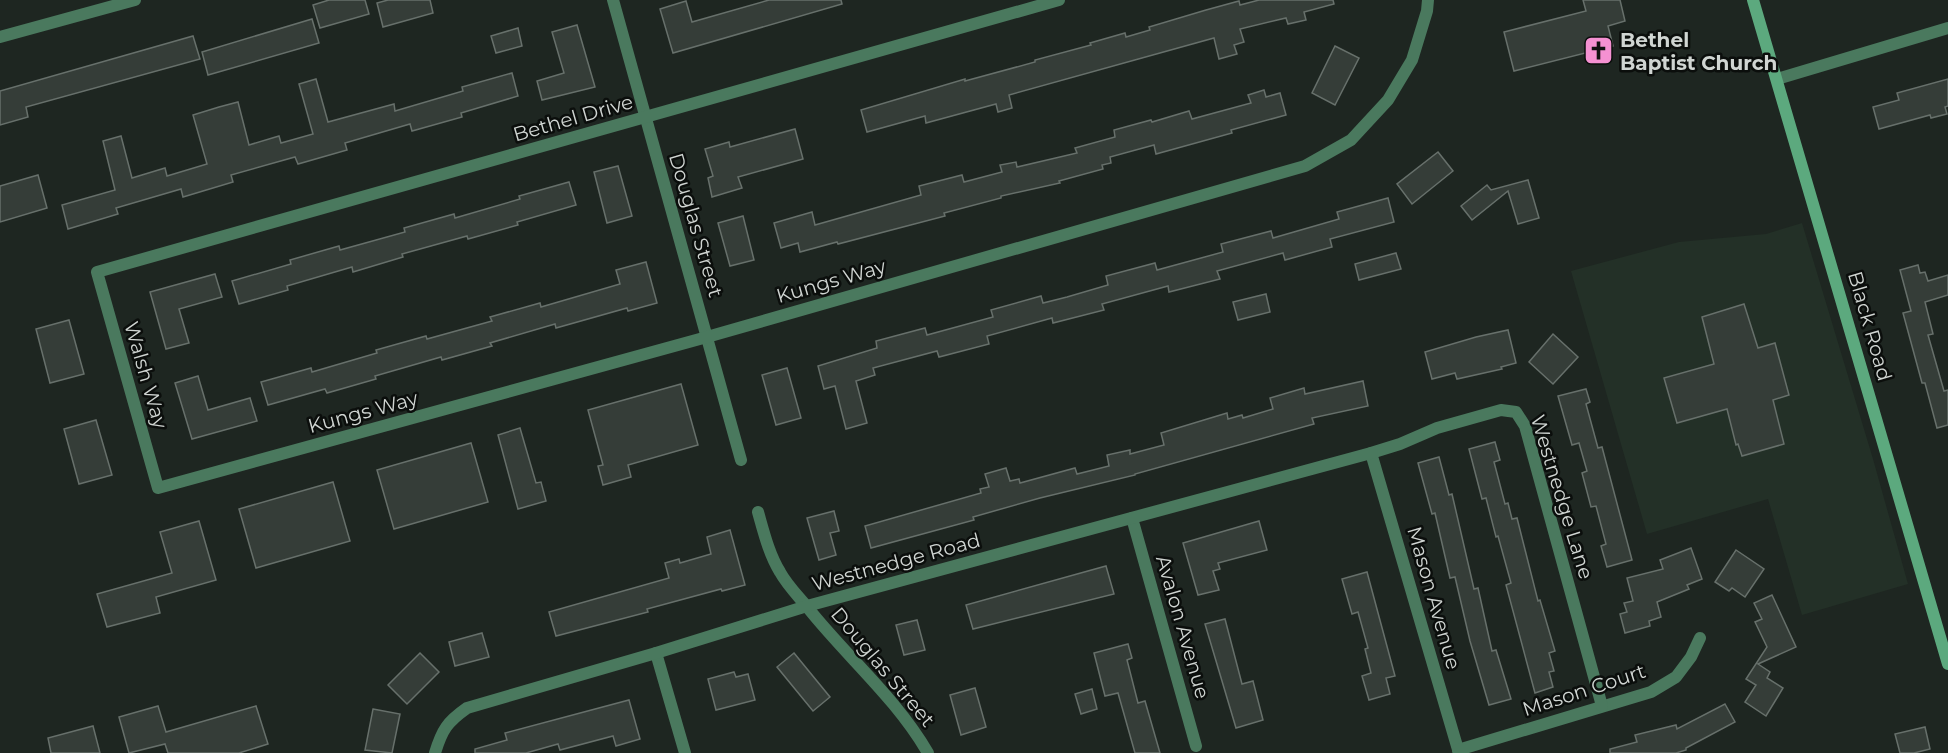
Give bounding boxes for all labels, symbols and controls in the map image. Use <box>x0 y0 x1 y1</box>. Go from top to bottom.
place label: Bethel Baptist Church <box>1620 28 1777 75</box>
church icon: Bethel Baptist Church <box>1583 35 1615 67</box>
street label: Bethel Drive <box>510 89 636 147</box>
street label: Douglas Street <box>664 150 728 300</box>
street label: Kungs Way <box>773 254 889 308</box>
street label: Black Road <box>1843 268 1897 384</box>
street label: Walsh Way <box>119 319 173 431</box>
street label: Kungs Way <box>305 386 421 438</box>
street label: Westnedge Lane <box>1526 412 1598 582</box>
street label: Mason Avenue <box>1402 524 1466 672</box>
street label: Westnedge Road <box>809 528 983 596</box>
street label: Avalon Avenue <box>1151 552 1215 702</box>
street label: Douglas Street <box>826 602 940 732</box>
street label: Mason Court <box>1519 659 1649 721</box>

